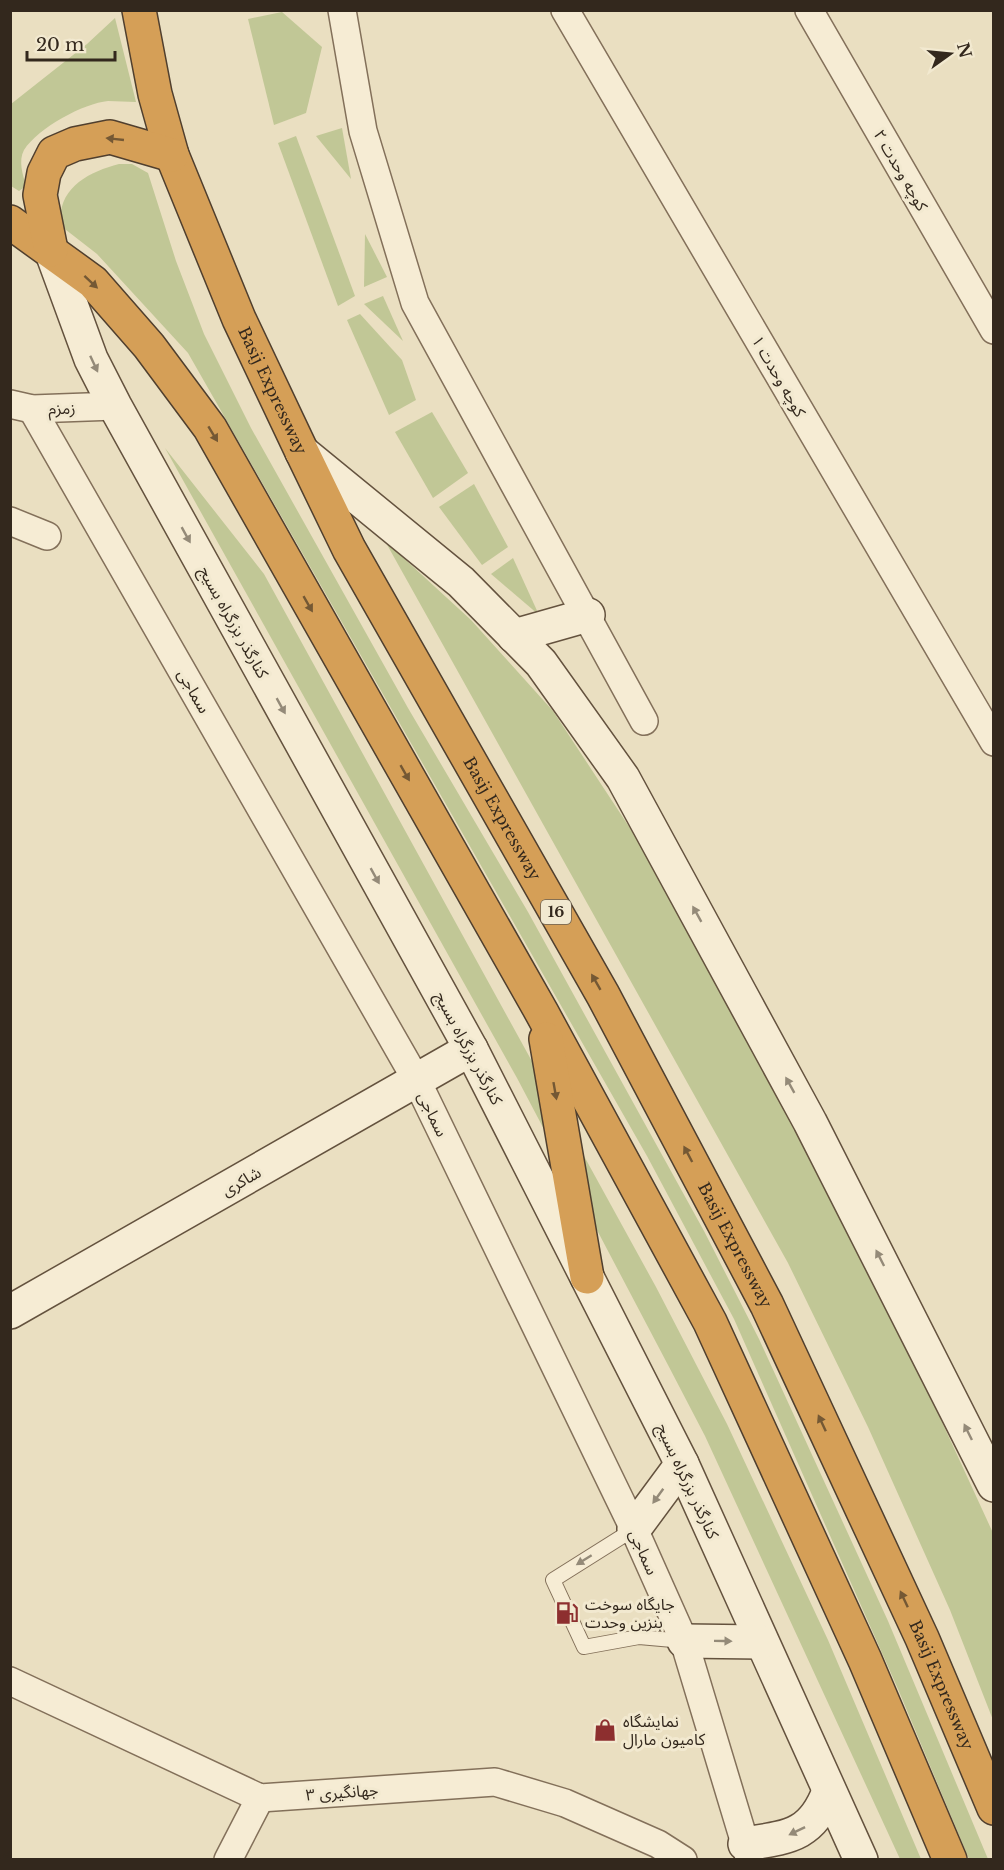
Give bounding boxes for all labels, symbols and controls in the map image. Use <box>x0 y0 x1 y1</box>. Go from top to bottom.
scale bar <box>27 24 116 62</box>
north arrow <box>920 24 980 84</box>
text: 20 m <box>36 34 84 56</box>
text: N <box>953 40 976 60</box>
street label: کوچه وحدت ۲ <box>869 126 933 215</box>
one-way arrow <box>106 134 125 144</box>
one-way arrow <box>84 275 99 289</box>
street label: Basij Expressway <box>234 323 312 458</box>
street label: کوچه وحدت ۱ <box>747 332 811 421</box>
one-way arrow <box>89 355 98 372</box>
street label: زمزم <box>48 398 76 421</box>
one-way arrow <box>208 426 218 443</box>
one-way arrow <box>181 527 191 544</box>
street label: کنارگذر بزرگراه بسیج <box>192 562 273 683</box>
one-way arrow <box>303 596 314 612</box>
street label: سماجی <box>173 665 215 717</box>
one-way arrow <box>276 697 286 714</box>
street label: Basij Expressway <box>459 753 546 884</box>
one-way arrow <box>400 765 410 782</box>
one-way arrow <box>370 868 381 884</box>
road number: 16 <box>541 900 571 924</box>
one-way arrow <box>692 905 702 922</box>
one-way arrow <box>591 973 601 990</box>
street label: کنارگذر بزرگراه بسیج <box>428 988 507 1110</box>
one-way arrow <box>785 1076 795 1093</box>
one-way arrow <box>551 1082 560 1101</box>
street label: سماجی <box>414 1088 452 1140</box>
one-way arrow <box>683 1146 693 1163</box>
street label: شاکری <box>218 1162 264 1200</box>
street label: Basij Expressway <box>694 1179 777 1312</box>
one-way arrow <box>875 1249 885 1266</box>
one-way arrow <box>817 1413 827 1431</box>
street label: کنارگذر بزرگراه بسیج <box>650 1420 724 1544</box>
one-way arrow <box>964 1424 973 1441</box>
one-way arrow <box>652 1488 664 1504</box>
street label: سماجی <box>625 1526 663 1578</box>
one-way arrow <box>576 1554 592 1565</box>
one-way arrow <box>900 1591 909 1608</box>
place label: جایگاه سوخت بنزین وحدت <box>585 1594 675 1632</box>
fuel station icon: جایگاه سوخت بنزین وحدت <box>554 1600 580 1626</box>
street label: Basij Expressway <box>905 1617 978 1753</box>
one-way arrow <box>713 1637 732 1646</box>
place label: نمایشگاه کامیون مارال <box>623 1711 706 1750</box>
shop icon: نمایشگاه کامیون مارال <box>592 1717 618 1743</box>
street label: جهانگیری ۳ <box>305 1779 379 1805</box>
one-way arrow <box>788 1826 806 1836</box>

